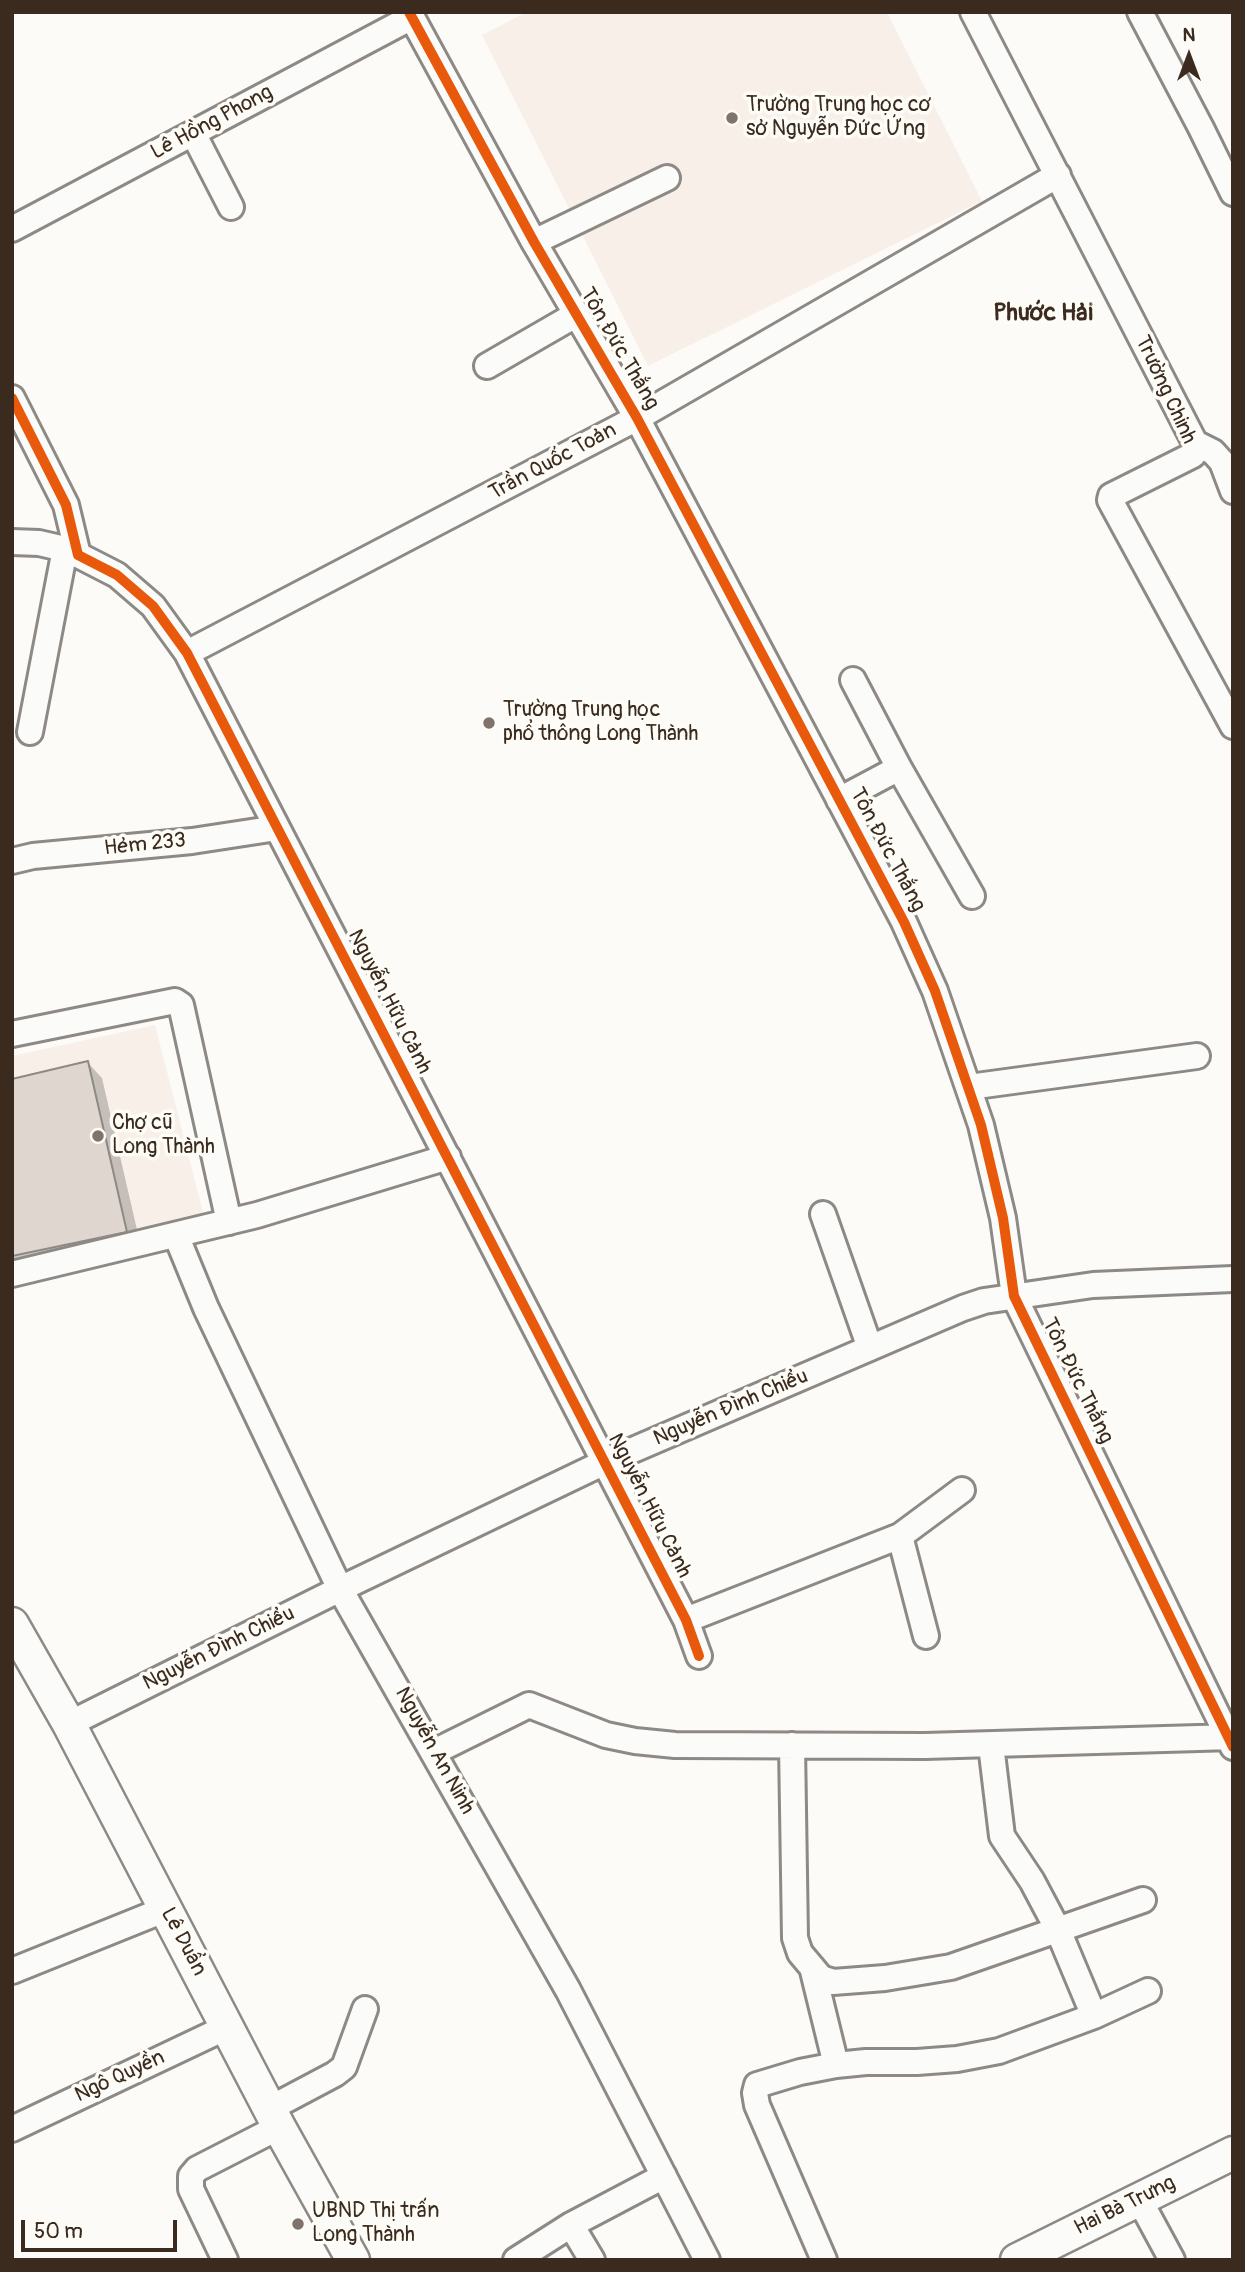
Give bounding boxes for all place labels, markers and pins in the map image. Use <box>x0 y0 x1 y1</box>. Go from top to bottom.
place label: Trường Trung học cơ sở Nguyễn Đức Ứng <box>746 93 930 143</box>
marker: Trường Trung học cơ sở Nguyễn Đức Ứng <box>724 110 740 126</box>
place label: Trường Trung học phổ thông Long Thành <box>503 698 698 748</box>
marker: Trường Trung học phổ thông Long Thành <box>481 715 497 731</box>
place label: Chợ cũ Long Thành <box>112 1111 215 1161</box>
marker: Chợ cũ Long Thành <box>90 1128 106 1144</box>
place label: UBND Thị trấn Long Thành <box>312 2199 439 2249</box>
marker: UBND Thị trấn Long Thành <box>290 2216 306 2232</box>

